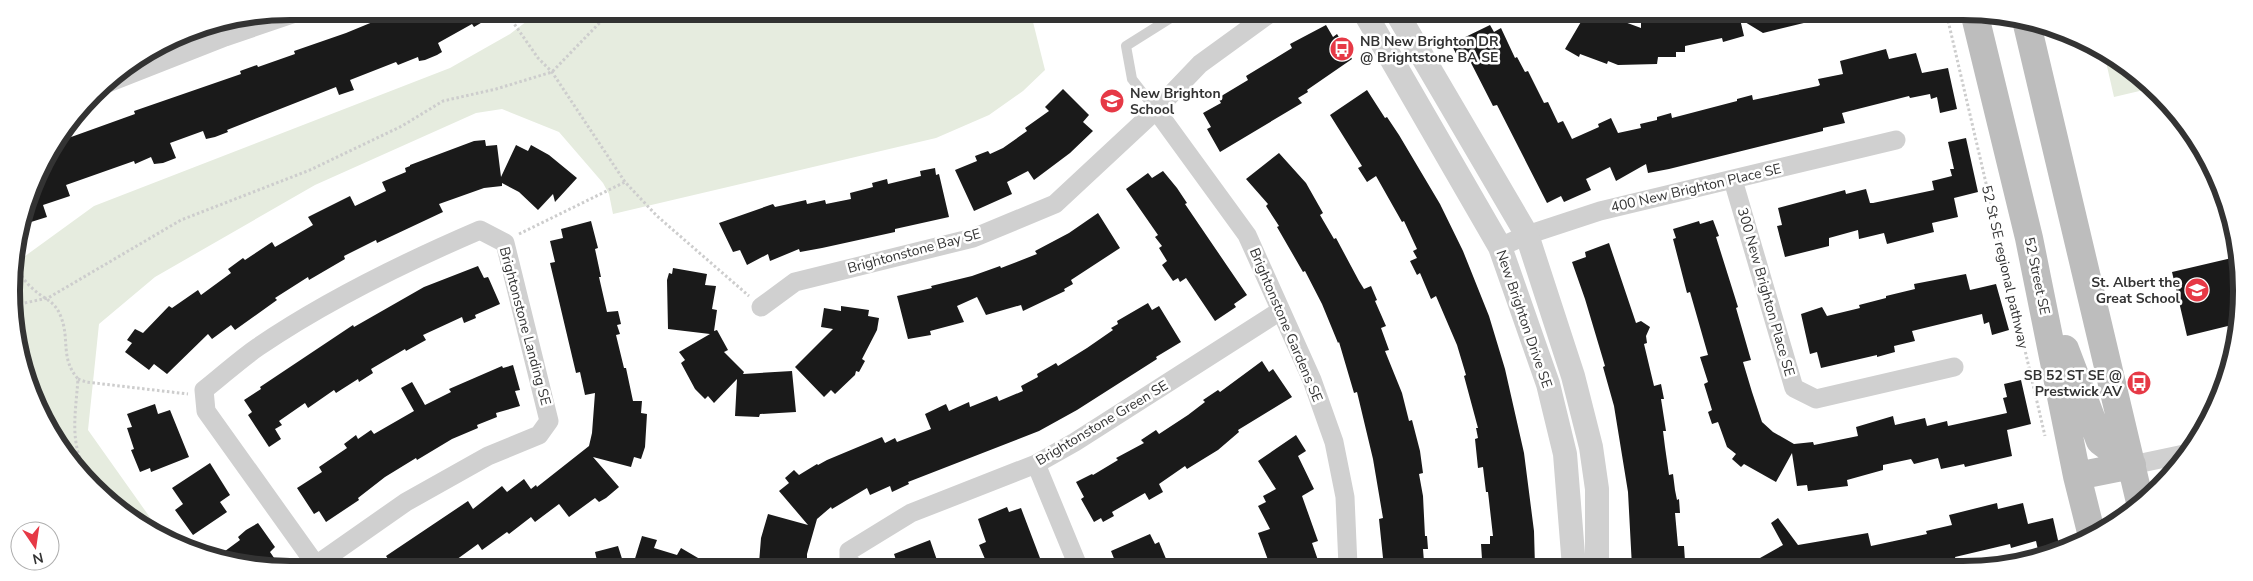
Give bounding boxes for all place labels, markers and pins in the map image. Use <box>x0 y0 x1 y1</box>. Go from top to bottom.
place label: NB New Brighton DR @ Brightstone BA SE <box>1360 32 1499 67</box>
bus stop icon: NB New Brighton DR @ Brightstone BA SE <box>1329 36 1355 62</box>
place label: New Brighton School <box>1130 84 1221 119</box>
school or university icon: New Brighton School <box>1099 88 1125 114</box>
place label: St. Albert the Great School <box>2091 273 2181 308</box>
school or university icon: St. Albert the Great School <box>2184 277 2210 303</box>
place label: SB 52 ST SE @ Prestwick AV <box>2024 366 2123 401</box>
bus stop icon: SB 52 ST SE @ Prestwick AV <box>2126 370 2152 396</box>

